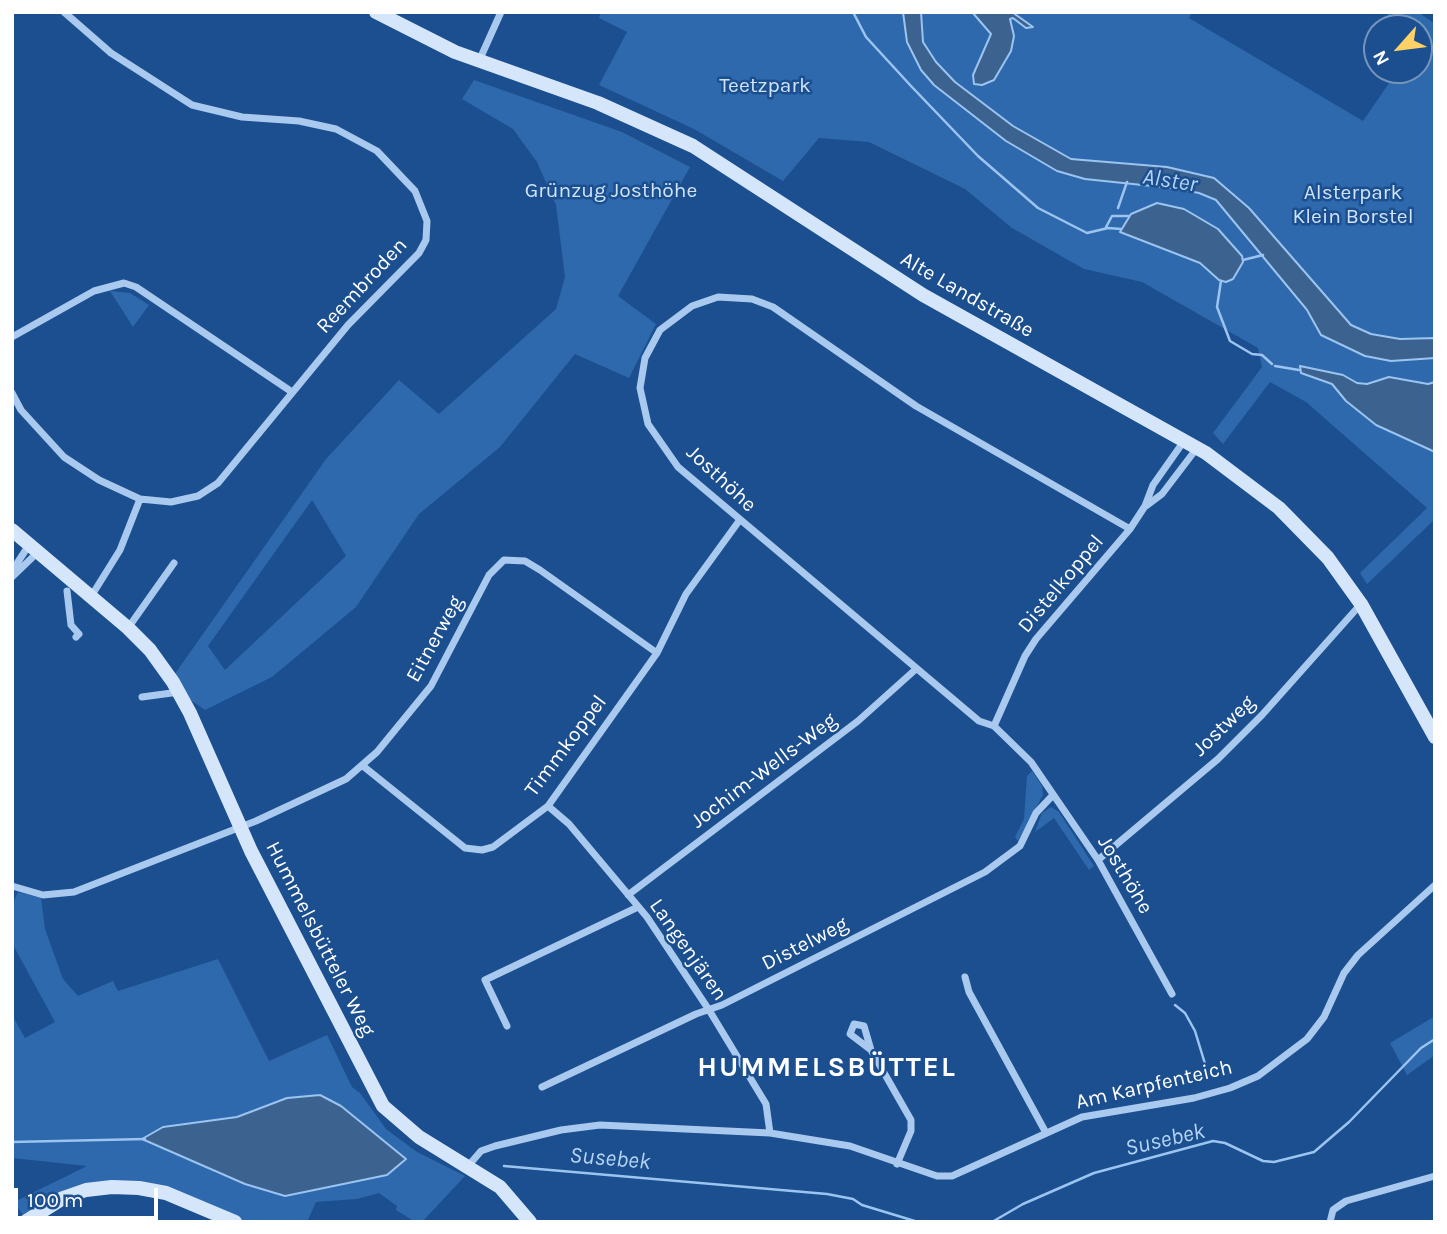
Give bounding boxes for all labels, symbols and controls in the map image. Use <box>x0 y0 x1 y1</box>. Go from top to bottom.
north arrow <box>1363 14 1433 84</box>
text: N <box>1368 47 1394 69</box>
park label: Teetzpark <box>719 73 811 99</box>
water label: Alster <box>1141 163 1199 199</box>
park label: Grünzug Josthöhe <box>525 178 697 204</box>
park label: Alsterpark Klein Borstel <box>1292 180 1414 230</box>
street label: Reembroden <box>311 233 413 339</box>
street label: Alte Landstraße <box>896 247 1038 343</box>
street label: Josthöhe <box>681 440 761 518</box>
street label: Distelkoppel <box>1013 530 1109 638</box>
street label: Eitnerweg <box>401 591 469 687</box>
street label: Timmkoppel <box>520 690 612 802</box>
street label: Jostweg <box>1188 690 1260 762</box>
street label: Jochim-Wells-Weg <box>686 708 842 834</box>
street label: Josthöhe <box>1092 831 1158 919</box>
street label: Hummelsbütteler Weg <box>260 837 380 1041</box>
street label: Langenjären <box>644 894 732 1006</box>
street label: Distelweg <box>758 912 852 976</box>
district label: HUMMELSBÜTTEL <box>699 1051 955 1085</box>
street label: Am Karpfenteich <box>1073 1055 1235 1115</box>
water label: Susebek <box>1122 1117 1208 1163</box>
water label: Susebek <box>568 1142 652 1176</box>
scale bar <box>18 1174 161 1218</box>
text: 100 m <box>27 1188 84 1212</box>

